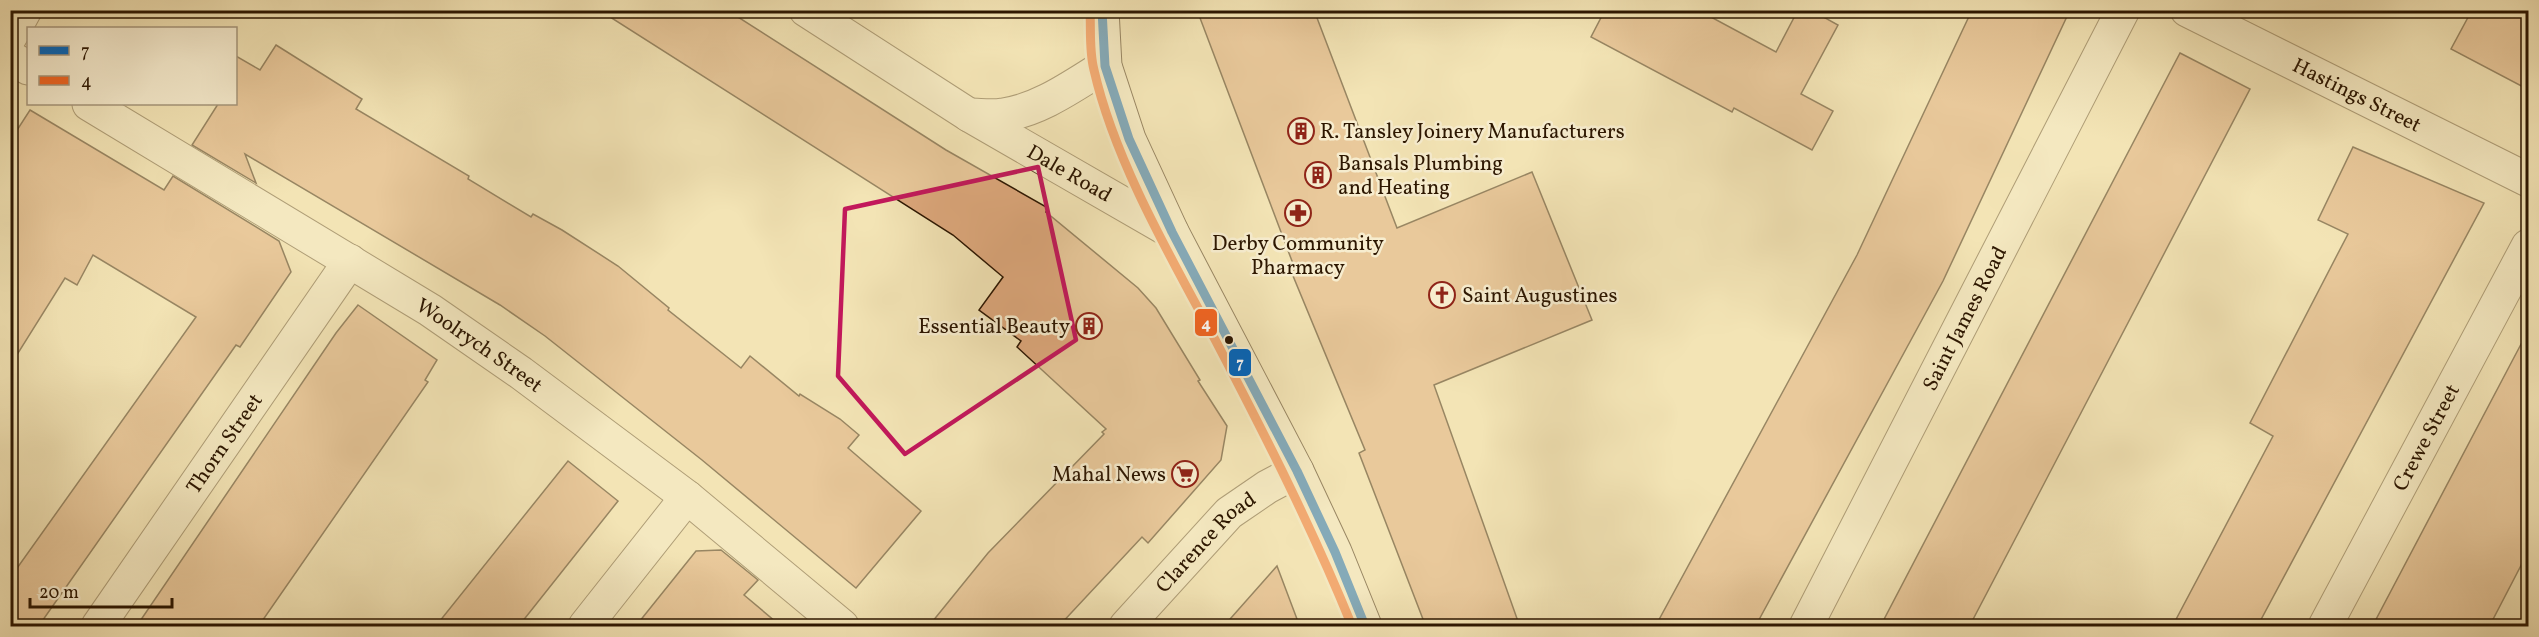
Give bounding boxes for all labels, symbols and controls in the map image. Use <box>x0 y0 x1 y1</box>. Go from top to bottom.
legend <box>27 27 237 105</box>
text: 7 <box>81 40 90 65</box>
street label: Hastings Street <box>2287 52 2426 140</box>
text: 4 <box>81 70 92 95</box>
building icon: R. Tansley Joinery Manufacturers <box>1286 116 1316 146</box>
place label: R. Tansley Joinery Manufacturers <box>1320 118 1625 147</box>
street label: Dale Road <box>1021 138 1117 210</box>
place label: Bansals Plumbing and Heating <box>1338 150 1503 203</box>
building icon: Bansals Plumbing and Heating <box>1303 160 1333 190</box>
pharmacy icon: Derby Community Pharmacy <box>1283 198 1313 228</box>
place label: Derby Community Pharmacy <box>1212 230 1385 283</box>
street label: Saint James Road <box>1916 242 2015 396</box>
church icon: Saint Augustines <box>1427 280 1457 310</box>
place label: Saint Augustines <box>1462 282 1617 311</box>
street label: Woolrych Street <box>410 292 548 400</box>
line badge: 4 <box>1194 308 1218 337</box>
building icon: Essential Beauty <box>1074 311 1104 341</box>
place label: Essential Beauty <box>918 313 1071 342</box>
text: 4 <box>1201 314 1211 336</box>
unlabelled marker <box>1223 334 1235 346</box>
line badge: 7 <box>1228 348 1252 377</box>
text: 7 <box>1236 353 1244 375</box>
street label: Crewe Street <box>2387 379 2468 497</box>
street label: Thorn Street <box>180 388 270 500</box>
supermarket icon: Mahal News <box>1170 459 1200 489</box>
place label: Mahal News <box>1052 461 1166 490</box>
street label: Clarence Road <box>1150 486 1262 600</box>
scale bar <box>30 571 172 609</box>
text: 20 m <box>39 581 79 606</box>

